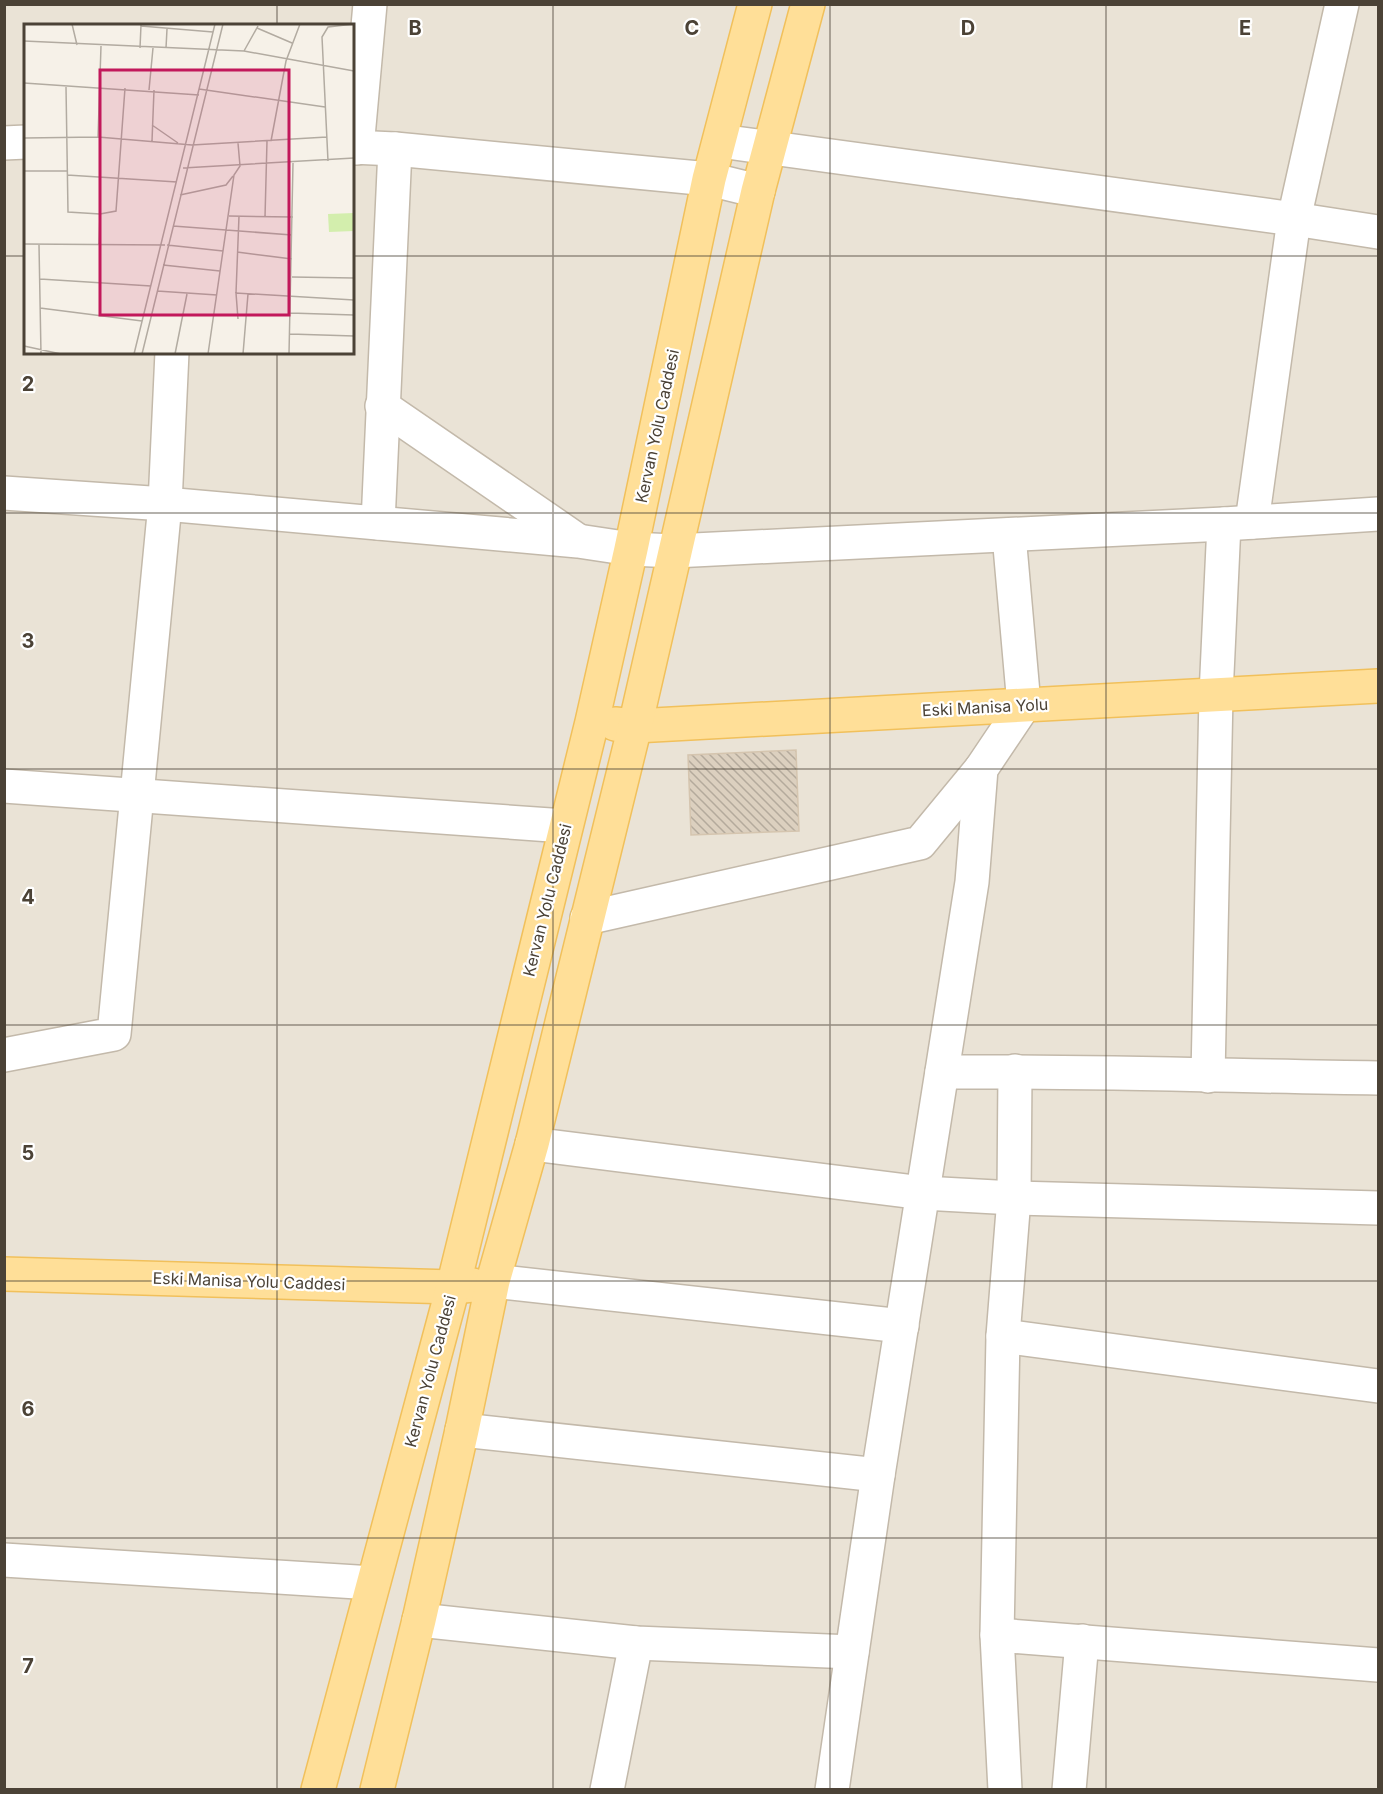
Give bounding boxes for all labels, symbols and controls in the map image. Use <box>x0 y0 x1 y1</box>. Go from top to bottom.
text: B <box>408 16 422 40</box>
text: C <box>685 16 699 40</box>
text: D <box>961 16 975 40</box>
text: E <box>1239 16 1251 40</box>
inset map <box>24 24 354 354</box>
street label: Kervan Yolu Caddesi <box>631 347 683 505</box>
text: 2 <box>22 372 34 396</box>
text: 3 <box>22 629 34 653</box>
street label: Eski Manisa Yolu <box>921 694 1049 720</box>
street label: Kervan Yolu Caddesi <box>518 822 576 978</box>
text: 4 <box>21 885 35 909</box>
text: 5 <box>22 1141 34 1165</box>
street label: Eski Manisa Yolu Caddesi <box>152 1268 346 1294</box>
street label: Kervan Yolu Caddesi <box>400 1293 460 1449</box>
text: 6 <box>22 1397 35 1421</box>
text: 7 <box>22 1654 34 1678</box>

